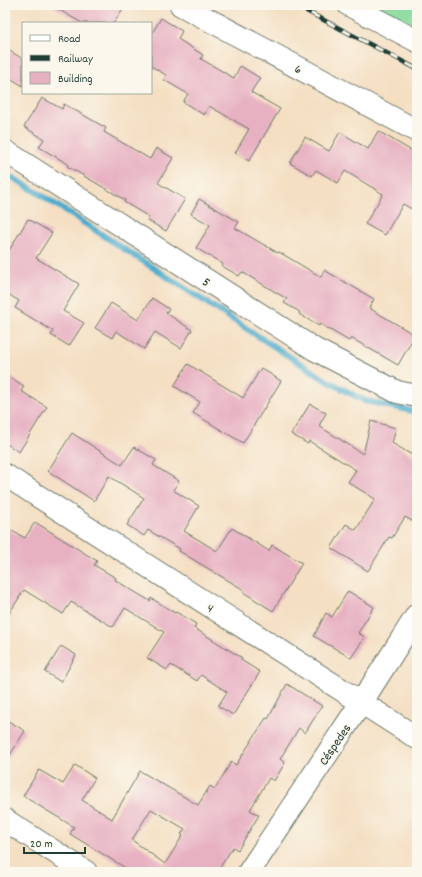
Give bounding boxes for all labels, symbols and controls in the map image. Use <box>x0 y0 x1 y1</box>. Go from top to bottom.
legend <box>22 22 152 94</box>
text: Road <box>58 31 80 48</box>
text: Railway <box>58 51 94 68</box>
street label: 6 <box>291 60 305 80</box>
text: Building <box>58 71 93 88</box>
street label: 5 <box>198 273 213 293</box>
street label: 4 <box>202 600 217 619</box>
street label: Céspedes <box>315 721 357 770</box>
scale bar <box>24 829 85 855</box>
text: 20 m <box>30 836 53 853</box>

